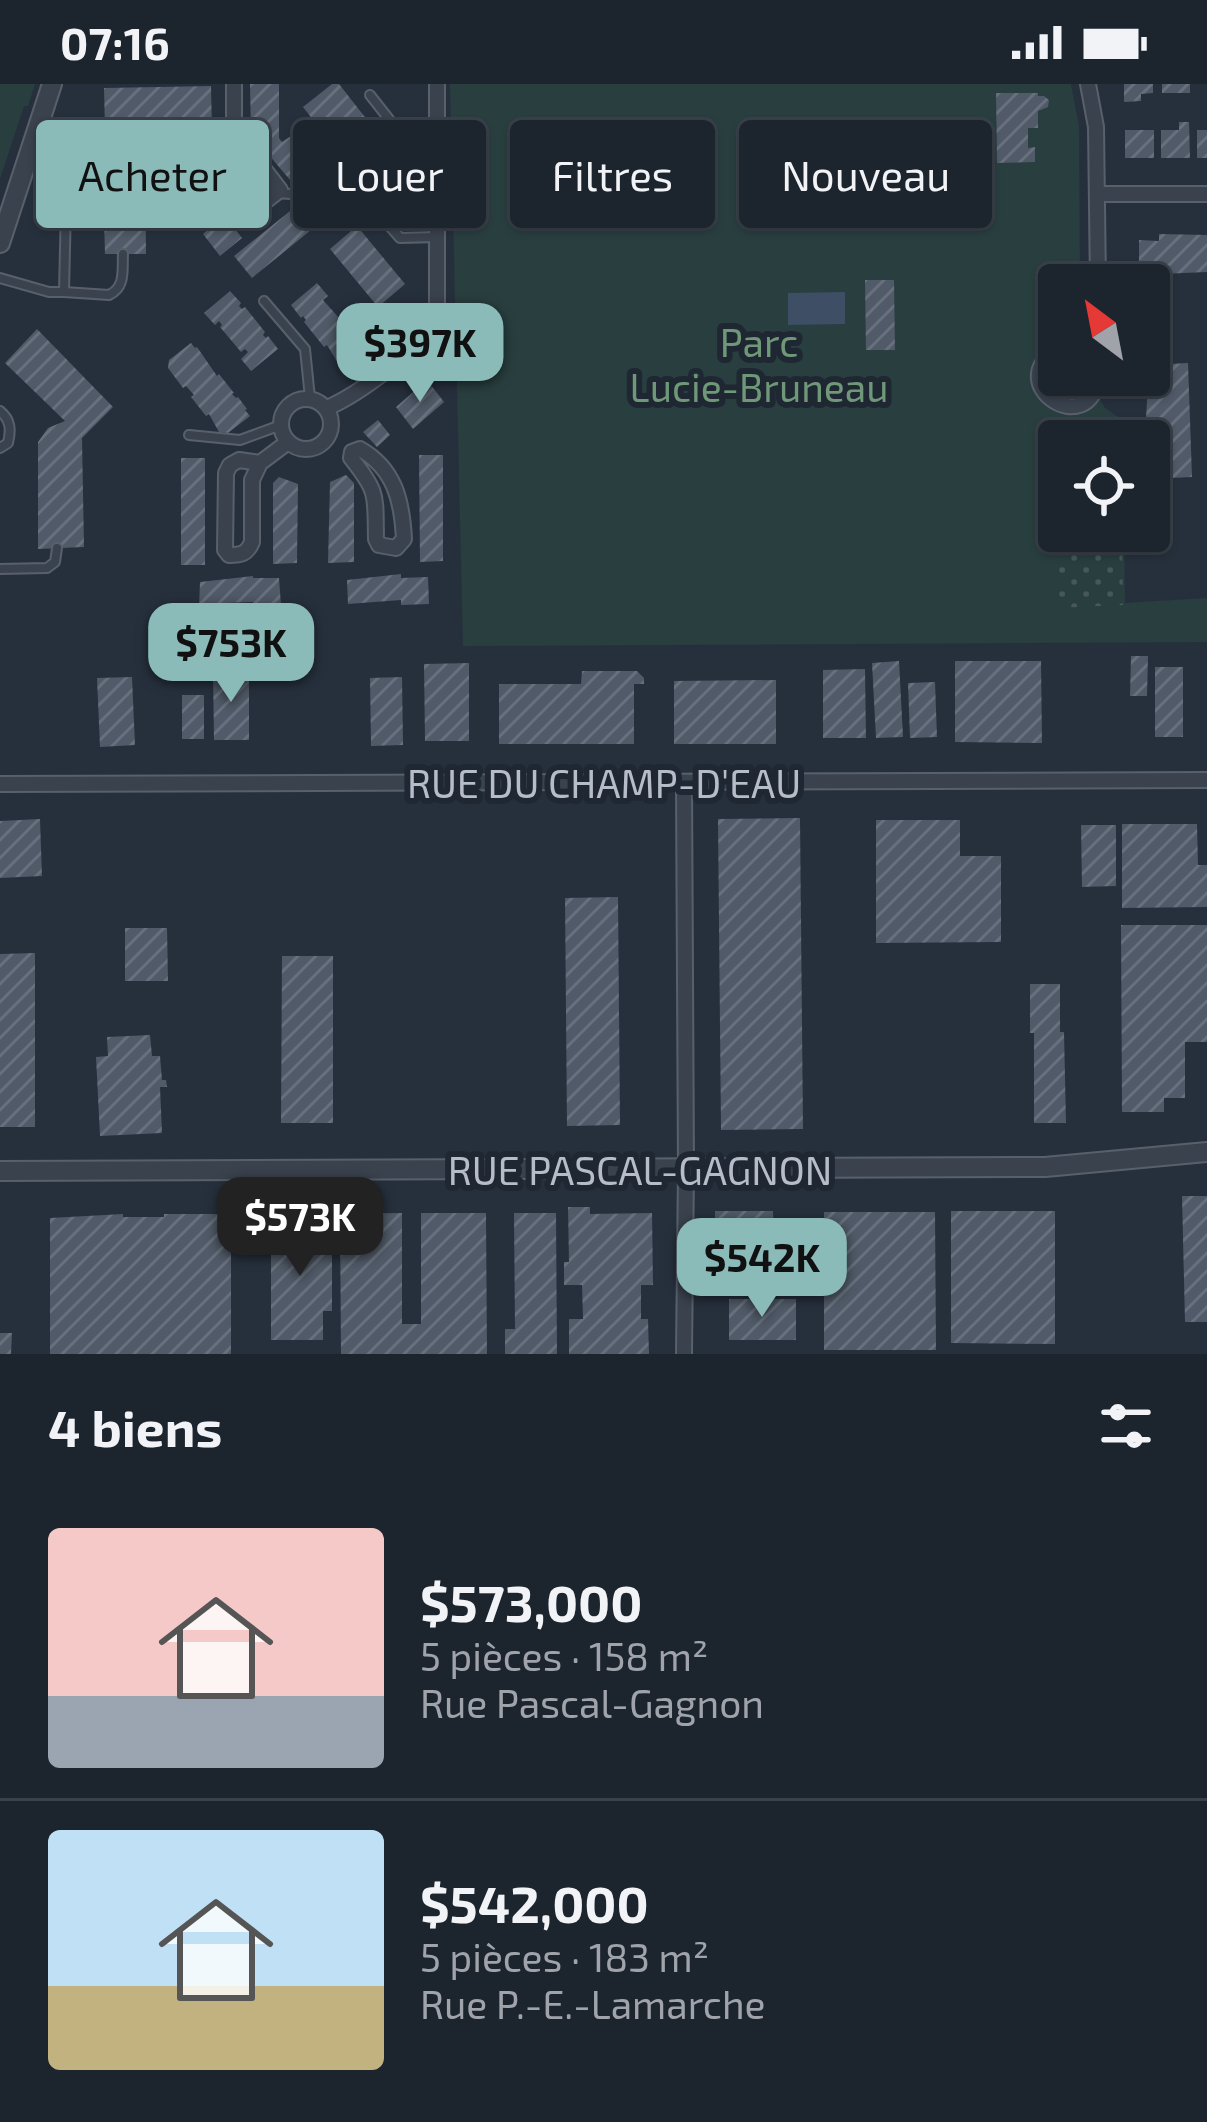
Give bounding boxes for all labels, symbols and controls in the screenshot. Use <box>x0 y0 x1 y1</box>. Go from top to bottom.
text: 07:16 <box>60 15 170 69</box>
chip: Acheter <box>36 120 269 228</box>
chip: Louer <box>293 120 486 228</box>
chip: Filtres <box>510 120 715 228</box>
chip: Nouveau <box>739 120 992 228</box>
north arrow <box>1038 264 1170 396</box>
map controls <box>1038 264 1170 552</box>
pin: $397K <box>336 303 504 405</box>
text: $397K <box>363 318 477 365</box>
park label: Parc Lucie-Bruneau <box>630 318 888 410</box>
button: locate <box>1038 420 1170 552</box>
pin: $753K <box>147 603 315 705</box>
text: $753K <box>175 618 287 665</box>
street label: RUE DU CHAMP-D'EAU <box>407 759 801 806</box>
street label: RUE PASCAL-GAGNON <box>448 1146 832 1193</box>
pin: $573K <box>216 1177 384 1279</box>
text: $573K <box>244 1192 356 1239</box>
pin: $542K <box>678 1218 846 1320</box>
text: $542K <box>704 1233 820 1280</box>
icon: filters <box>1093 1393 1159 1459</box>
text: 4 biens <box>48 1396 222 1457</box>
text: $573,000 <box>420 1571 642 1632</box>
icon: home <box>144 1576 288 1720</box>
text: 5 pièces · 158 m² <box>420 1632 708 1679</box>
text: Rue Pascal-Gagnon <box>420 1679 764 1726</box>
text: $542,000 <box>420 1872 649 1933</box>
icon: home <box>144 1878 288 2022</box>
text: 5 pièces · 183 m² <box>420 1933 709 1980</box>
text: Rue P.-E.-Lamarche <box>420 1980 766 2027</box>

